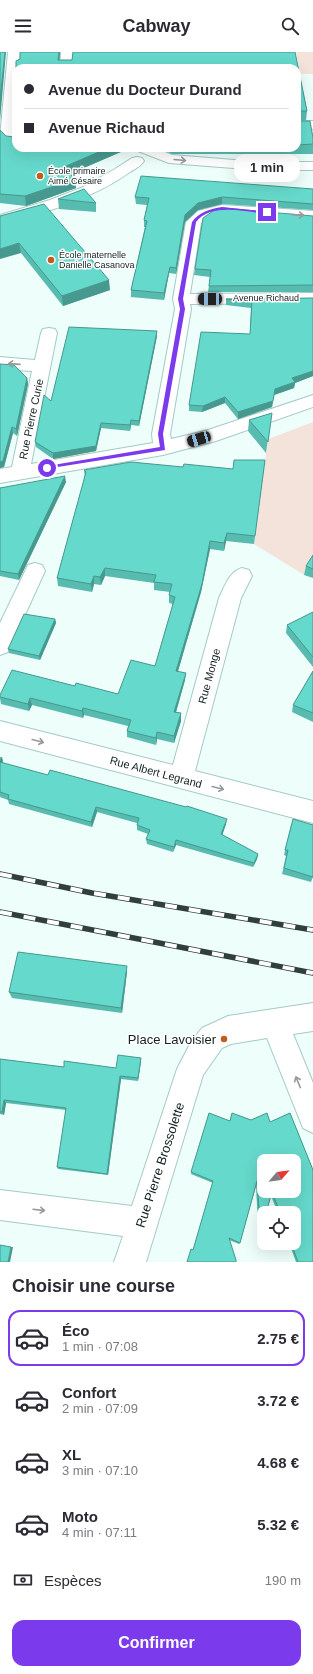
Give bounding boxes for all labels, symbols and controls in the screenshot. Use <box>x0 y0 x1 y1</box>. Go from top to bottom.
icon: menu <box>12 15 34 37</box>
icon: search <box>279 15 301 37</box>
text: Cabway <box>122 16 191 36</box>
text: Avenue du Docteur Durand <box>48 81 242 98</box>
text: Avenue Richaud <box>48 119 165 136</box>
callout: 1 min <box>234 154 300 182</box>
one-way arrow <box>173 156 186 163</box>
text: 1 min <box>250 160 284 175</box>
place label: École primaire Aimé Césaire <box>48 166 106 186</box>
marker: École primaire Aimé Césaire <box>35 171 45 181</box>
route end <box>258 203 276 221</box>
one-way arrow <box>291 211 304 218</box>
place label: École maternelle Danielle Casanova <box>59 250 135 270</box>
marker: École maternelle Danielle Casanova <box>46 255 56 265</box>
car <box>198 293 222 305</box>
street label: Avenue Richaud <box>233 293 299 303</box>
one-way arrow <box>8 361 21 368</box>
street label: Rue Pierre Curie <box>17 378 45 460</box>
car <box>186 430 212 448</box>
route start <box>38 459 56 477</box>
street label: Rue Monge <box>196 647 222 705</box>
one-way arrow <box>31 738 44 746</box>
street label: Rue Albert Legrand <box>109 754 203 790</box>
one-way arrow <box>211 785 224 792</box>
place label: Place Lavoisier <box>128 1032 217 1047</box>
marker: Place Lavoisier <box>219 1034 229 1044</box>
one-way arrow <box>294 1076 301 1088</box>
street label: Rue Pierre Brossolette <box>133 1100 187 1230</box>
north arrow <box>257 1154 301 1198</box>
map controls <box>257 1154 301 1250</box>
one-way arrow <box>32 1206 45 1214</box>
button: locate <box>257 1206 301 1250</box>
text: Choisir une course <box>12 1276 175 1296</box>
icon: car <box>14 1320 50 1356</box>
text: Éco <box>62 1322 90 1339</box>
text: 2.75 € <box>257 1330 299 1347</box>
text: 1 min · 07:08 <box>62 1339 138 1354</box>
icon: car <box>14 1382 50 1418</box>
text: Confort <box>62 1384 116 1401</box>
text: 3.72 € <box>257 1392 299 1409</box>
text: 2 min · 07:09 <box>62 1401 138 1416</box>
icon: car <box>14 1444 50 1480</box>
text: XL <box>62 1446 81 1463</box>
text: 4.68 € <box>257 1454 299 1471</box>
text: 3 min · 07:10 <box>62 1463 138 1478</box>
icon: car <box>14 1506 50 1542</box>
text: Moto <box>62 1508 98 1525</box>
text: 5.32 € <box>257 1516 299 1533</box>
text: 4 min · 07:11 <box>62 1525 137 1540</box>
icon: cash <box>12 1569 34 1591</box>
text: Espèces <box>44 1572 102 1589</box>
text: 190 m <box>265 1573 301 1588</box>
button: Confirmer <box>12 1620 301 1666</box>

